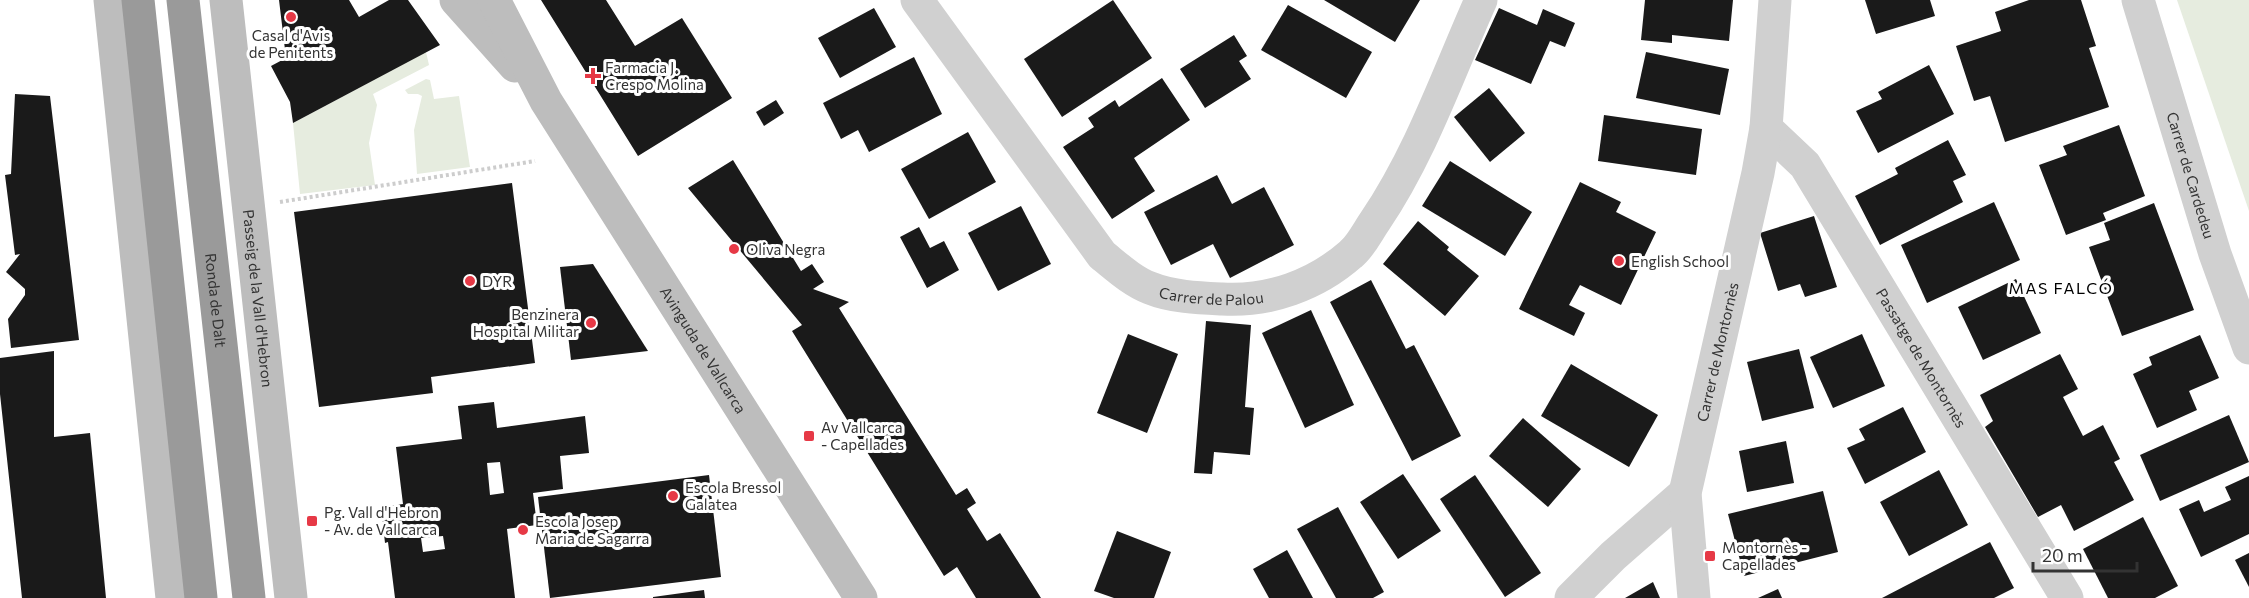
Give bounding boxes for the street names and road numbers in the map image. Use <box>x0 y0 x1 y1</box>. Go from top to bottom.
street label: Carrer de Cardedeu <box>2163 110 2219 241</box>
street label: Passeig de la Vall d'Hebron <box>240 208 277 388</box>
street label: Ronda de Dalt <box>202 252 230 348</box>
street label: Carrer de Montornès <box>1693 280 1742 423</box>
street label: Avinguda de Vallcarca <box>657 283 750 416</box>
street label: Carrer de Palou <box>1157 283 1265 308</box>
street label: Passatge de Montornès <box>1873 285 1971 431</box>

